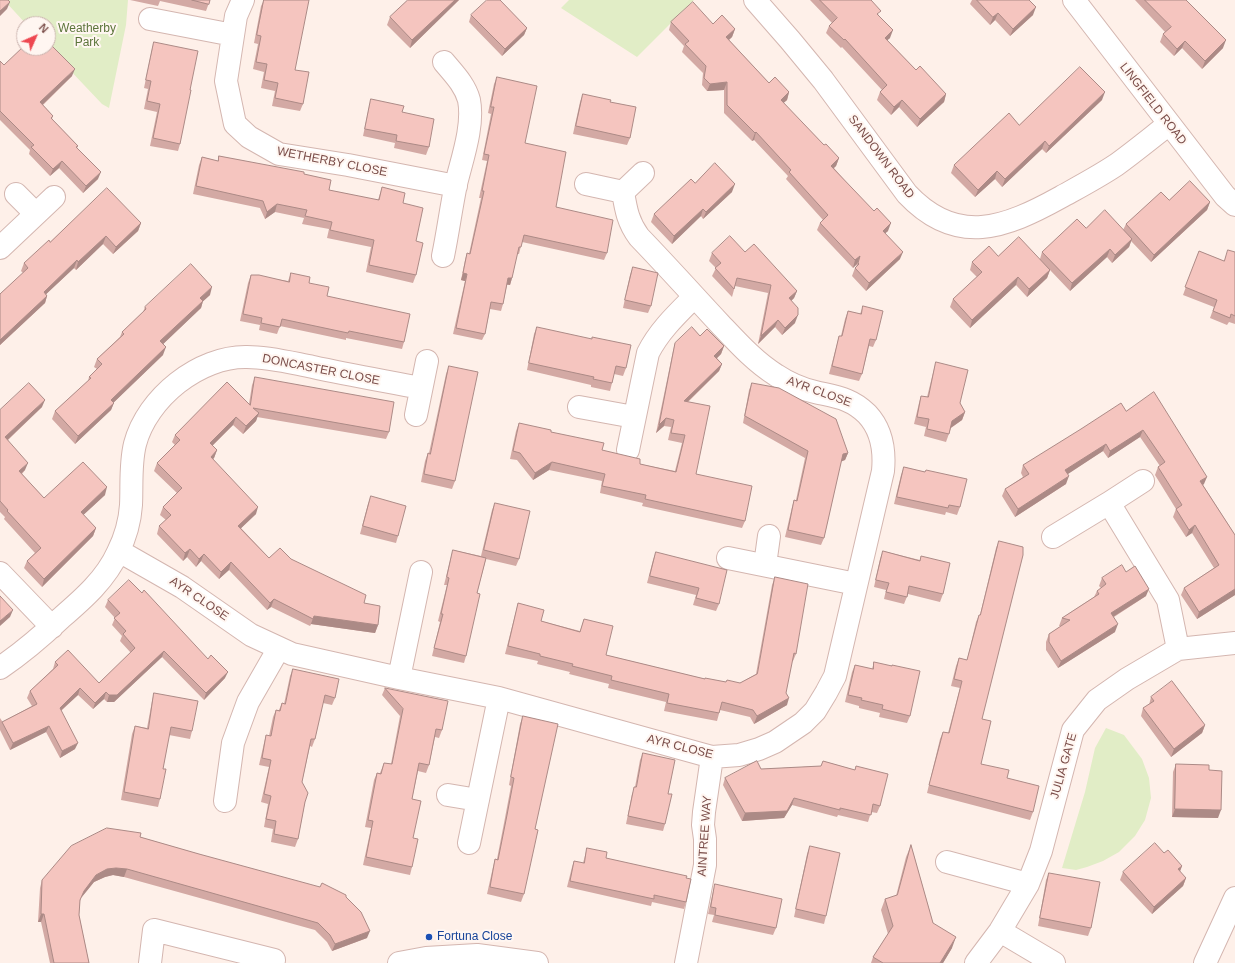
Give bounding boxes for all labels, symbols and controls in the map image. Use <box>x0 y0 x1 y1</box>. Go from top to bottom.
north arrow <box>16 16 56 56</box>
text: N <box>37 21 51 35</box>
park label: Weatherby Park <box>58 22 116 50</box>
street label: LINGFIELD ROAD <box>1117 60 1189 148</box>
street label: SANDOWN ROAD <box>845 112 917 202</box>
street label: WETHERBY CLOSE <box>276 144 388 180</box>
street label: DONCASTER CLOSE <box>261 352 381 388</box>
street label: AYR CLOSE <box>785 374 853 410</box>
street label: AYR CLOSE <box>167 574 231 624</box>
street label: JULIA GATE <box>1048 731 1080 801</box>
street label: AYR CLOSE <box>645 732 715 762</box>
street label: AINTREE WAY <box>695 795 715 877</box>
place label: Fortuna Close <box>437 930 512 944</box>
marker: Fortuna Close <box>424 932 434 942</box>

